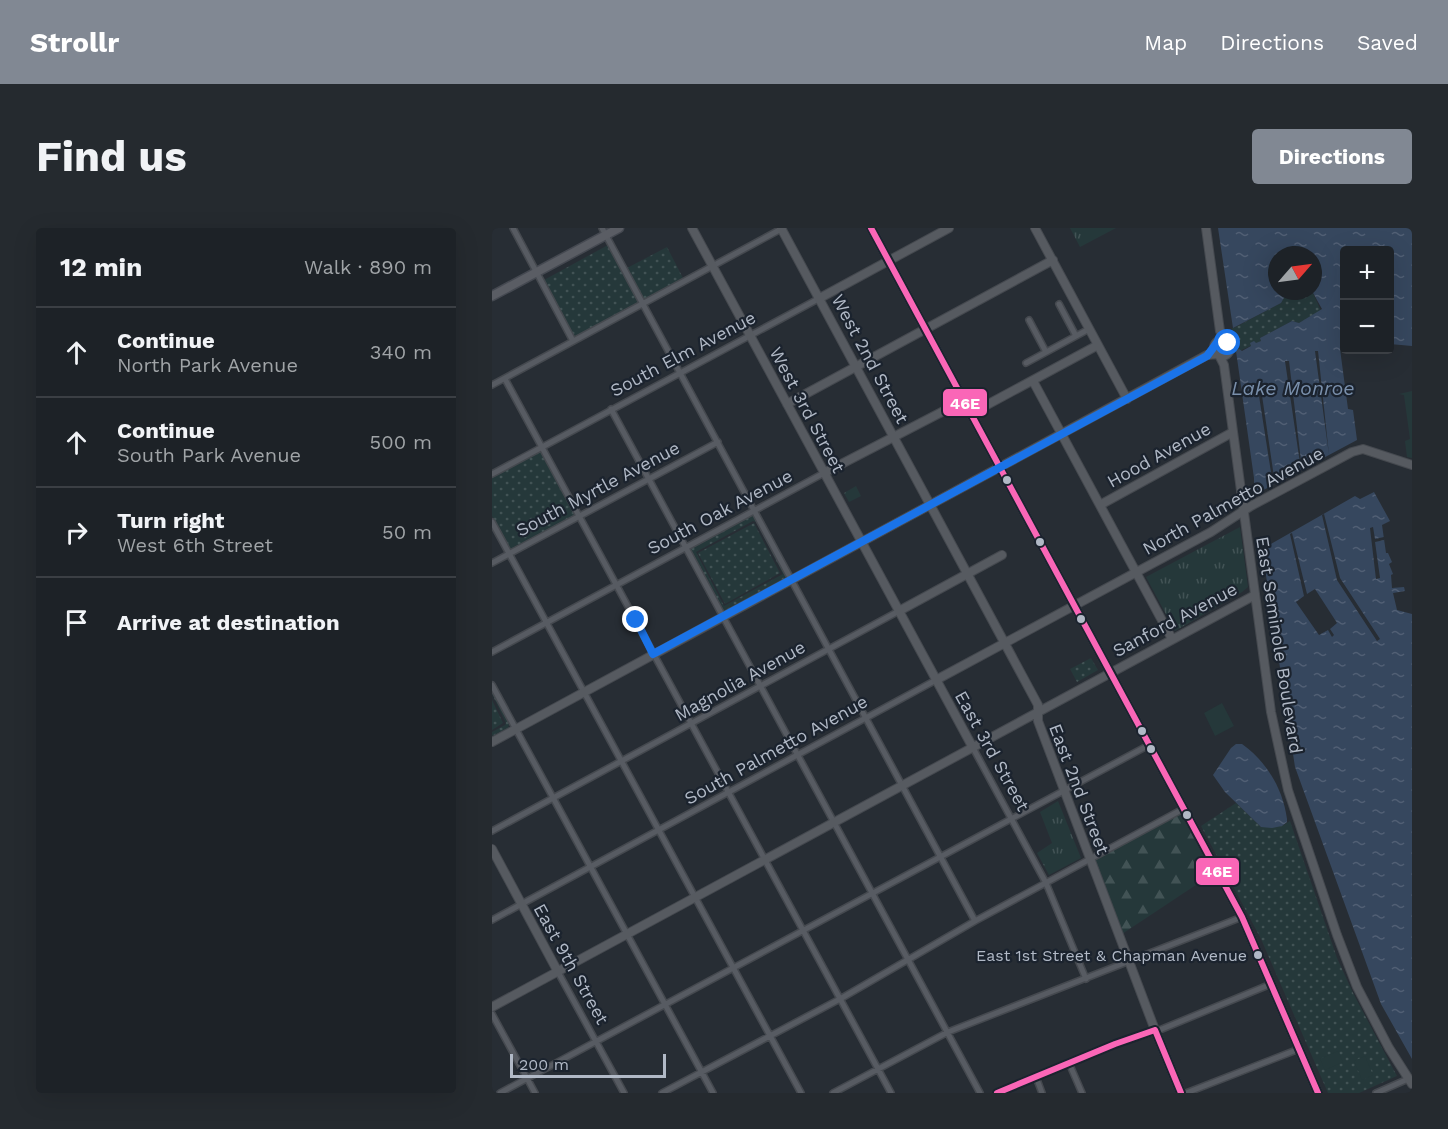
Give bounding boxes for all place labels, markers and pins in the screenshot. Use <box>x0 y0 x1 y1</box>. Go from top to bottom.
unlabelled marker <box>1001 474 1013 486</box>
unlabelled marker <box>1034 536 1046 548</box>
unlabelled marker <box>1075 613 1087 625</box>
unlabelled marker <box>1136 725 1148 737</box>
unlabelled marker <box>1145 743 1157 755</box>
unlabelled marker <box>1181 809 1193 821</box>
place label: East 1st Street & Chapman Avenue <box>976 946 1247 965</box>
marker: East 1st Street & Chapman Avenue <box>1252 949 1264 961</box>

